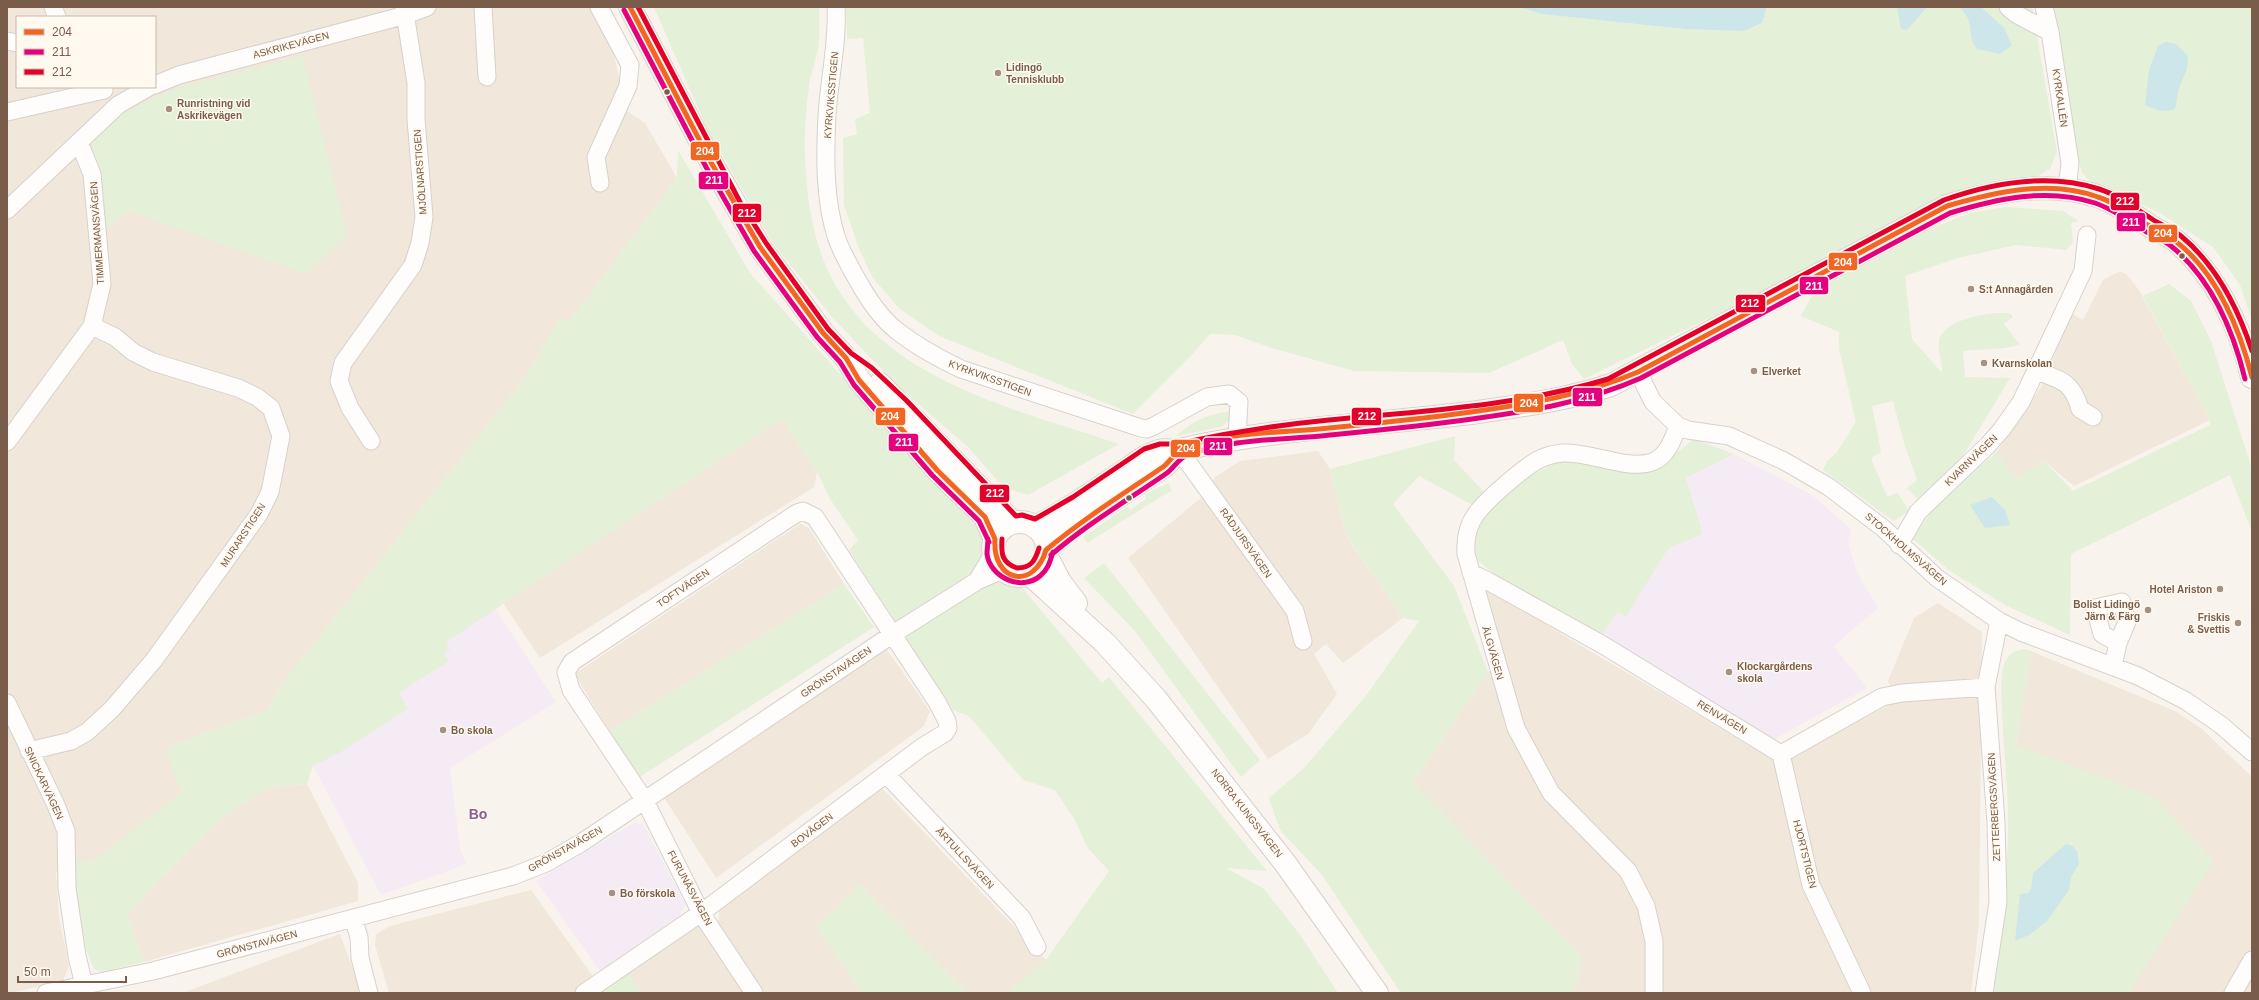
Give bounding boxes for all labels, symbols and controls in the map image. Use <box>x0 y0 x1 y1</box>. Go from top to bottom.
legend <box>16 16 156 88</box>
text: 204 <box>52 25 72 39</box>
street label: ASKRIKEVÄGEN <box>252 30 330 60</box>
text: 211 <box>52 45 71 59</box>
street label: KYRKVIKSSTIGEN <box>822 51 840 139</box>
place label: Lidingö Tennisklubb <box>1006 62 1064 85</box>
text: 212 <box>52 65 72 79</box>
marker: Lidingö Tennisklubb <box>993 68 1003 78</box>
street label: KYRKALLÉN <box>2050 68 2071 128</box>
unlabelled marker <box>662 87 672 97</box>
place label: Runristning vid Askrikevägen <box>177 98 250 121</box>
marker: Runristning vid Askrikevägen <box>164 104 174 114</box>
street label: MJÖLNARSTIGEN <box>412 129 428 215</box>
line badge: 204 <box>690 141 720 161</box>
text: 204 <box>696 145 715 157</box>
line badge: 211 <box>698 171 729 190</box>
text: 211 <box>705 174 723 186</box>
street label: TIMMERMANSVÄGEN <box>88 181 106 285</box>
line badge: 212 <box>2110 192 2140 211</box>
text: 212 <box>2116 195 2134 207</box>
line badge: 212 <box>732 203 762 223</box>
text: 212 <box>738 207 756 219</box>
line badge: 211 <box>2116 212 2146 232</box>
text: 211 <box>2122 216 2140 228</box>
line badge: 204 <box>2148 224 2178 243</box>
text: 204 <box>2154 227 2173 239</box>
unlabelled marker <box>2177 251 2187 261</box>
line badge: 204 <box>1828 252 1858 271</box>
text: 204 <box>1834 256 1853 268</box>
line badge: 211 <box>1799 276 1829 295</box>
text: 211 <box>1805 280 1823 292</box>
marker: S:t Annagården <box>1966 284 1976 294</box>
place label: S:t Annagården <box>1979 284 2053 295</box>
line badge: 212 <box>1735 294 1766 313</box>
text: 212 <box>1741 297 1759 309</box>
street label: KYRKVIKSSTIGEN <box>947 358 1033 398</box>
marker: Kvarnskolan <box>1979 358 1989 368</box>
place label: Kvarnskolan <box>1992 358 2052 369</box>
marker: Elverket <box>1749 366 1759 376</box>
place label: Elverket <box>1762 366 1802 377</box>
line badge: 211 <box>1572 387 1603 407</box>
text: 211 <box>1578 391 1596 403</box>
line badge: 204 <box>1513 393 1544 413</box>
text: 204 <box>1520 397 1539 409</box>
line badge: 204 <box>875 407 906 426</box>
line badge: 212 <box>1351 407 1382 426</box>
text: 204 <box>881 410 900 422</box>
text: 212 <box>1358 410 1376 422</box>
street label: KVARNVÄGEN <box>1942 432 2000 488</box>
line badge: 211 <box>888 433 919 452</box>
text: 211 <box>895 436 913 448</box>
line badge: 211 <box>1203 437 1233 456</box>
line badge: 204 <box>1170 439 1201 458</box>
text: 211 <box>1209 440 1227 452</box>
text: 204 <box>1177 442 1196 454</box>
line badge: 212 <box>979 484 1010 503</box>
text: 212 <box>986 487 1004 499</box>
unlabelled marker <box>1124 493 1134 503</box>
street label: MURARSTIGEN <box>218 501 268 569</box>
street label: RÅDJURSVÄGEN <box>1218 506 1275 580</box>
street label: STOCKHOLMSVÄGEN <box>1863 510 1949 588</box>
street label: TOFTVÄGEN <box>655 566 711 610</box>
place label: Hotel Ariston <box>2150 584 2212 595</box>
marker: Hotel Ariston <box>2215 584 2225 594</box>
place label: Bolist Lidingö Järn & Färg <box>2073 599 2140 622</box>
marker: Bolist Lidingö Järn & Färg <box>2143 605 2153 615</box>
place label: Friskis & Svettis <box>2187 612 2230 635</box>
marker: Friskis & Svettis <box>2233 618 2243 628</box>
street label: ÄLGVÄGEN <box>1480 625 1506 681</box>
street label: GRÖNSTAVÄGEN <box>799 644 873 700</box>
place label: Klockargårdens skola <box>1737 661 1813 684</box>
marker: Klockargårdens skola <box>1724 667 1734 677</box>
street label: RENVÄGEN <box>1695 698 1749 736</box>
marker: Bo skola <box>438 725 448 735</box>
place label: Bo skola <box>451 725 493 736</box>
street label: SNICKARVÄGEN <box>22 745 66 821</box>
street label: ZETTERBERGSVÄGEN <box>1986 752 2002 862</box>
street label: NORRA KUNGSVÄGEN <box>1209 767 1285 859</box>
district label: Bo <box>469 806 487 822</box>
street label: BOVÄGEN <box>789 811 835 849</box>
street label: HJORTSTIGEN <box>1791 819 1819 889</box>
street label: GRÖNSTAVÄGEN <box>526 824 604 874</box>
street label: ÅRTULLSVÄGEN <box>934 824 997 891</box>
street label: FURUNÄSVÄGEN <box>666 849 714 927</box>
marker: Bo förskola <box>607 888 617 898</box>
place label: Bo förskola <box>620 888 675 899</box>
street label: GRÖNSTAVÄGEN <box>215 928 299 960</box>
scale bar <box>18 958 126 984</box>
text: 50 m <box>24 965 51 979</box>

